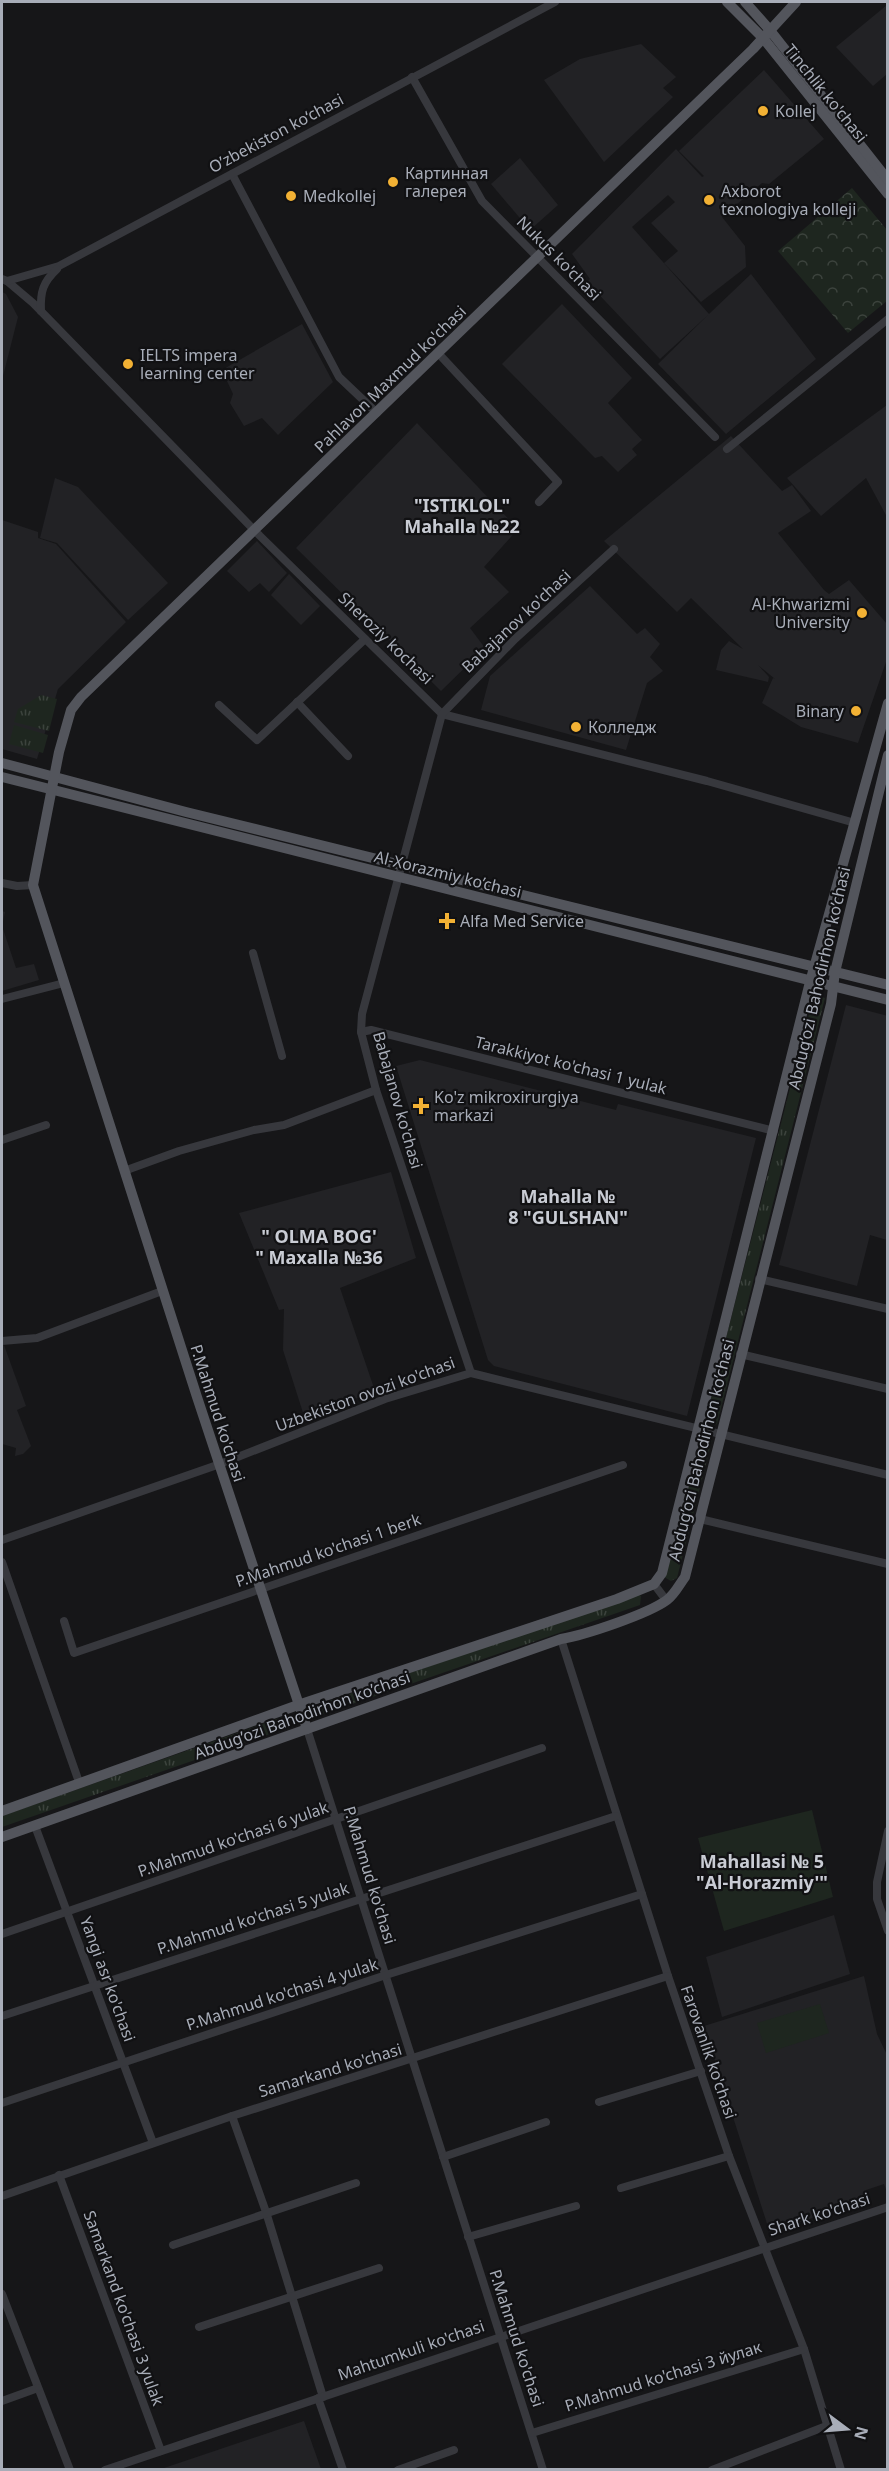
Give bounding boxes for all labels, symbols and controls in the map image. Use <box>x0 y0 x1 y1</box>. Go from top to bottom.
street label: Tinchlik ko'chasi <box>780 39 872 147</box>
street label: O’zbekiston ko‘chasi <box>205 88 347 178</box>
place label: Kollej <box>775 100 816 122</box>
marker: Kollej <box>756 104 770 118</box>
place label: Картинная галерея <box>405 162 488 202</box>
marker: Картинная галерея <box>386 175 400 189</box>
place label: Axborot texnologiya kolleji <box>721 180 856 220</box>
place label: Medkollej <box>303 185 376 207</box>
marker: Medkollej <box>284 189 298 203</box>
marker: Axborot texnologiya kolleji <box>702 193 716 207</box>
street label: Nukus ko'chasi <box>512 211 606 305</box>
street label: Pahlavon Maxmud ko'chasi <box>309 300 471 458</box>
place label: IELTS impera learning center <box>140 344 255 384</box>
marker: IELTS impera learning center <box>121 357 135 371</box>
district label: "ISTIKLOL" Mahalla №22 <box>404 493 520 538</box>
street label: Babajanov ko'chasi <box>457 565 575 677</box>
street label: Sheroziy kochasi <box>334 587 438 689</box>
place label: Al-Khwarizmi University <box>752 593 851 633</box>
marker: Al-Khwarizmi University <box>855 606 869 620</box>
place label: Binary <box>796 700 845 722</box>
marker: Binary <box>849 704 863 718</box>
place label: Колледж <box>588 716 657 738</box>
marker: Колледж <box>569 720 583 734</box>
street label: Al-Xorazmiy ko’chasi <box>372 845 524 903</box>
street label: Abdug’ozi Bahodirhon ko’chasi <box>783 864 855 1092</box>
place label: Alfa Med Service <box>460 910 584 932</box>
marker: Alfa Med Service <box>438 912 456 930</box>
street label: Babajanov ko'chasi <box>368 1029 428 1171</box>
street label: Tarakkiyot ko'chasi 1 yulak <box>473 1030 670 1100</box>
place label: Ko'z mikroxirurgiya markazi <box>434 1086 579 1126</box>
marker: Ko'z mikroxirurgiya markazi <box>412 1097 430 1115</box>
district label: Mahalla № 8 "GULSHAN" <box>508 1184 628 1229</box>
district label: " OLMA BOG' " Maxalla №36 <box>255 1224 383 1269</box>
street label: Abdug’ozi Bahodirhon ko’chasi <box>663 1337 739 1563</box>
street label: P.Mahmud ko'chasi <box>185 1342 251 1484</box>
street label: Uzbekiston ovozi ko'chasi <box>272 1351 458 1437</box>
street label: P.Mahmud ko'chasi 1 berk <box>232 1508 424 1592</box>
street label: Abdug’ozi Bahodirhon ko’chasi <box>191 1666 413 1764</box>
street label: P.Mahmud ko'chasi 6 yulak <box>135 1796 332 1882</box>
street label: P.Mahmud ko'chasi <box>339 1803 401 1947</box>
district label: Mahallasi № 5 "Аl-Horazmiy'" <box>696 1849 828 1894</box>
street label: P.Mahmud ko'chasi 5 yulak <box>154 1876 352 1959</box>
street label: Yangi asr ko'chasi <box>75 1913 141 2045</box>
street label: P.Mahmud ko'chasi 4 yulak <box>183 1952 381 2035</box>
street label: Farovanlik ko'chasi <box>676 1982 742 2122</box>
street label: Samarkand ko'chasi <box>256 2038 404 2102</box>
street label: Shark ko'chasi <box>765 2187 873 2241</box>
street label: Samarkand ko'chasi 3 yulak <box>78 2207 170 2409</box>
street label: P.Mahmud ko'chasi <box>484 2267 550 2409</box>
street label: Mahtumkuli ko'chasi <box>335 2315 487 2385</box>
street label: P.Mahmud ko'chasi 3 йулак <box>562 2335 765 2416</box>
north arrow <box>817 2399 877 2459</box>
text: N <box>849 2424 874 2442</box>

